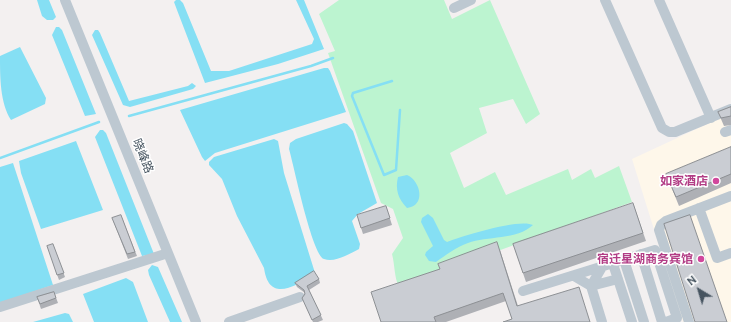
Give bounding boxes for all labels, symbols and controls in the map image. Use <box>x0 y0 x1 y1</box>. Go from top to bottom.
street label: 晓峰路 <box>130 137 156 175</box>
place label: 如家酒店 <box>660 174 708 188</box>
marker: 如家酒店 <box>711 176 721 186</box>
place label: 宿迁星湖商务宾馆 <box>597 252 693 266</box>
marker: 宿迁星湖商务宾馆 <box>696 254 706 264</box>
north arrow <box>679 270 719 310</box>
text: N <box>685 273 699 288</box>

